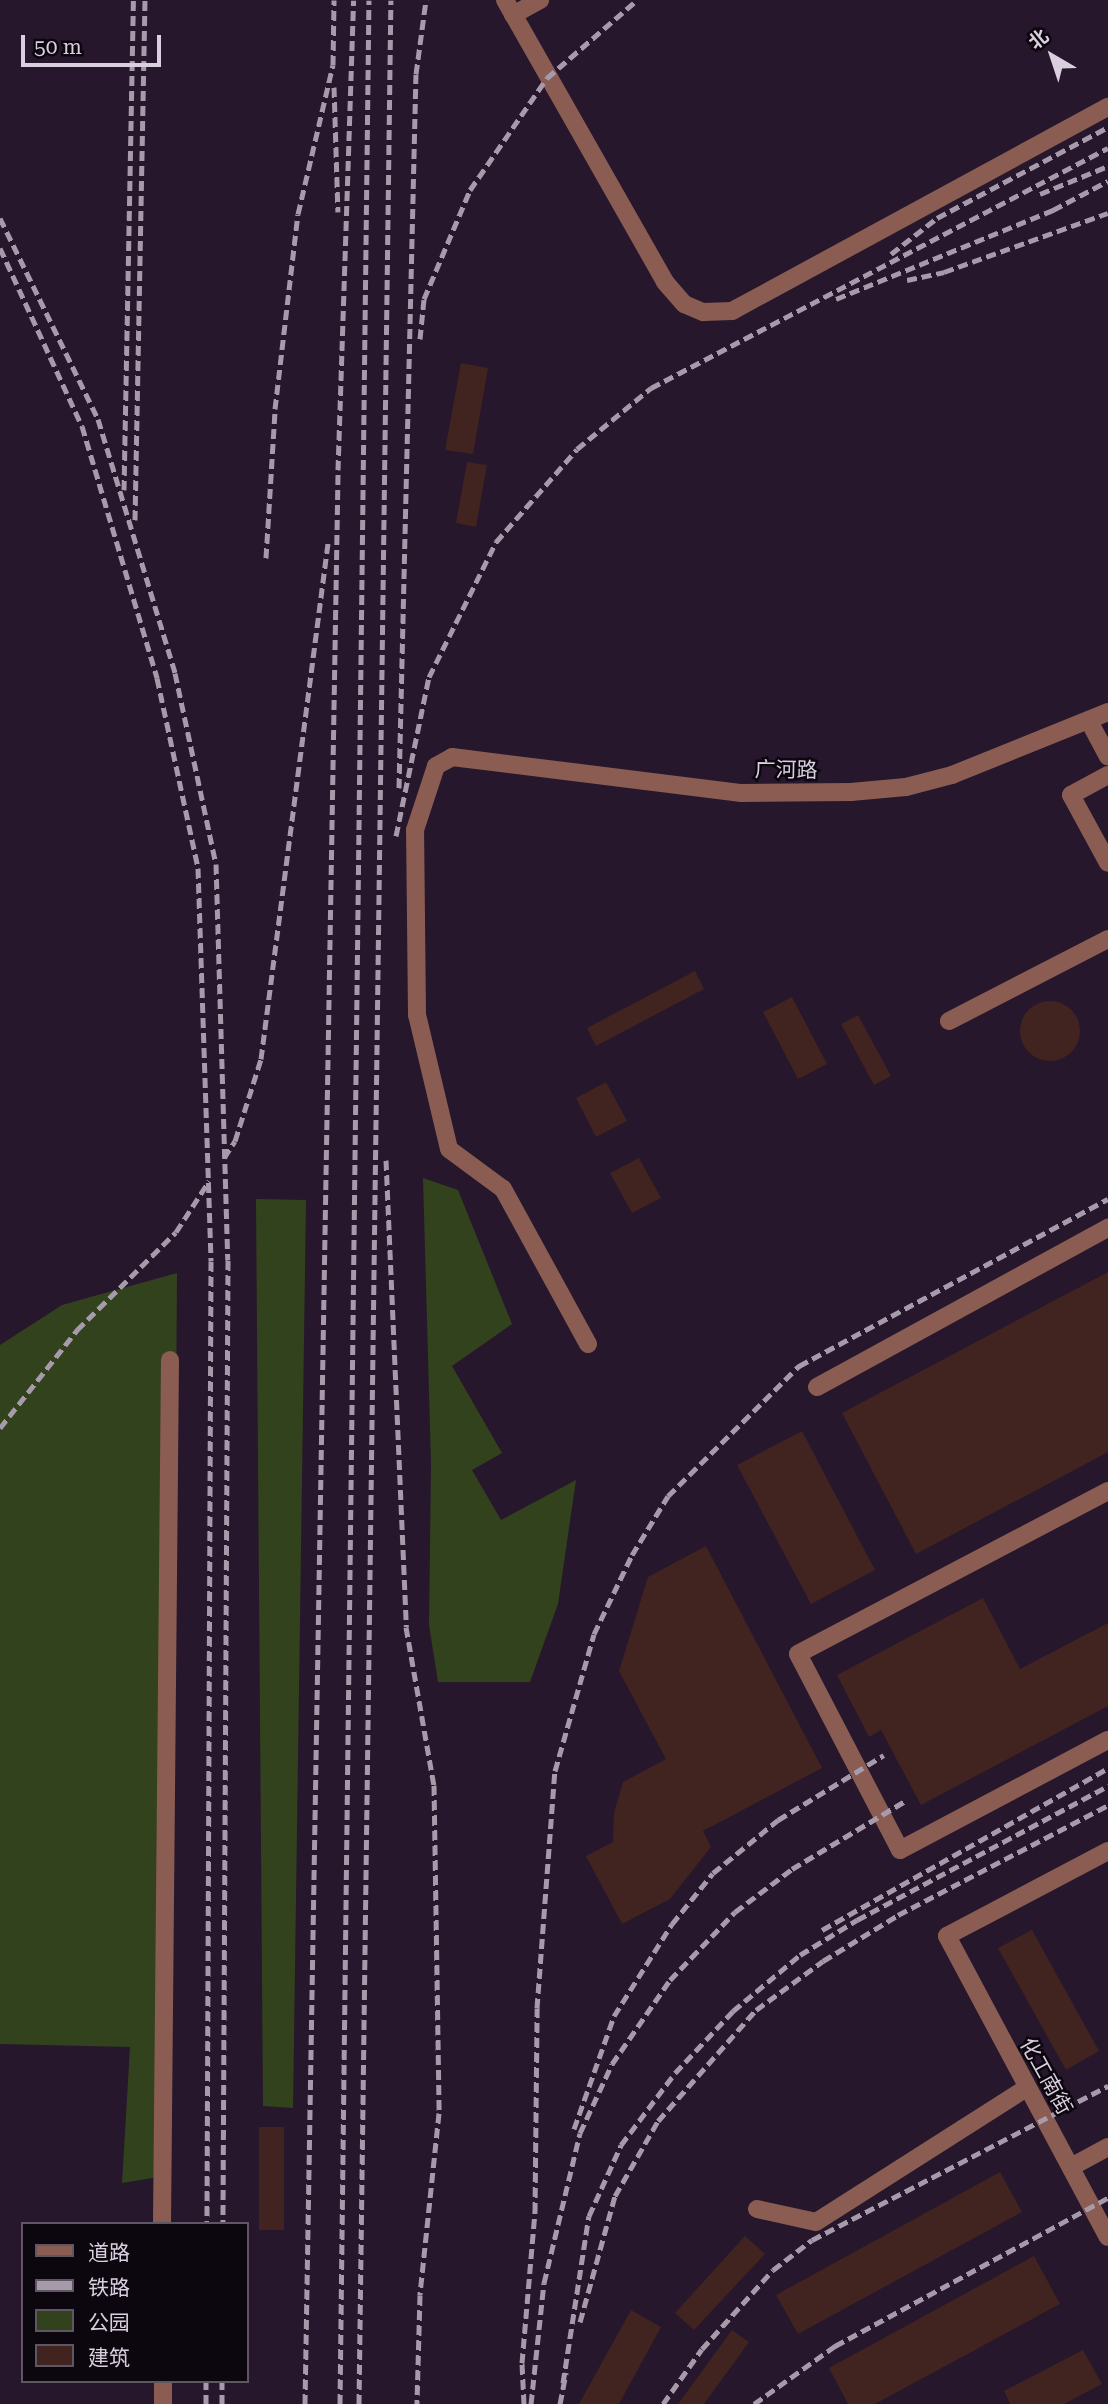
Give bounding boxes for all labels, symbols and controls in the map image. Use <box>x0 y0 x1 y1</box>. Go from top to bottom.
scale bar <box>24 21 164 65</box>
north arrow <box>1017 21 1087 91</box>
text: 北 <box>1024 24 1053 54</box>
text: 50 m <box>34 35 82 59</box>
street label: 广河路 <box>754 757 818 783</box>
street label: 化工南街 <box>1015 2033 1077 2119</box>
legend <box>21 2222 248 2383</box>
text: 道路 <box>88 2241 130 2265</box>
text: 铁路 <box>88 2276 130 2300</box>
text: 公园 <box>88 2311 130 2335</box>
text: 建筑 <box>88 2346 130 2370</box>

